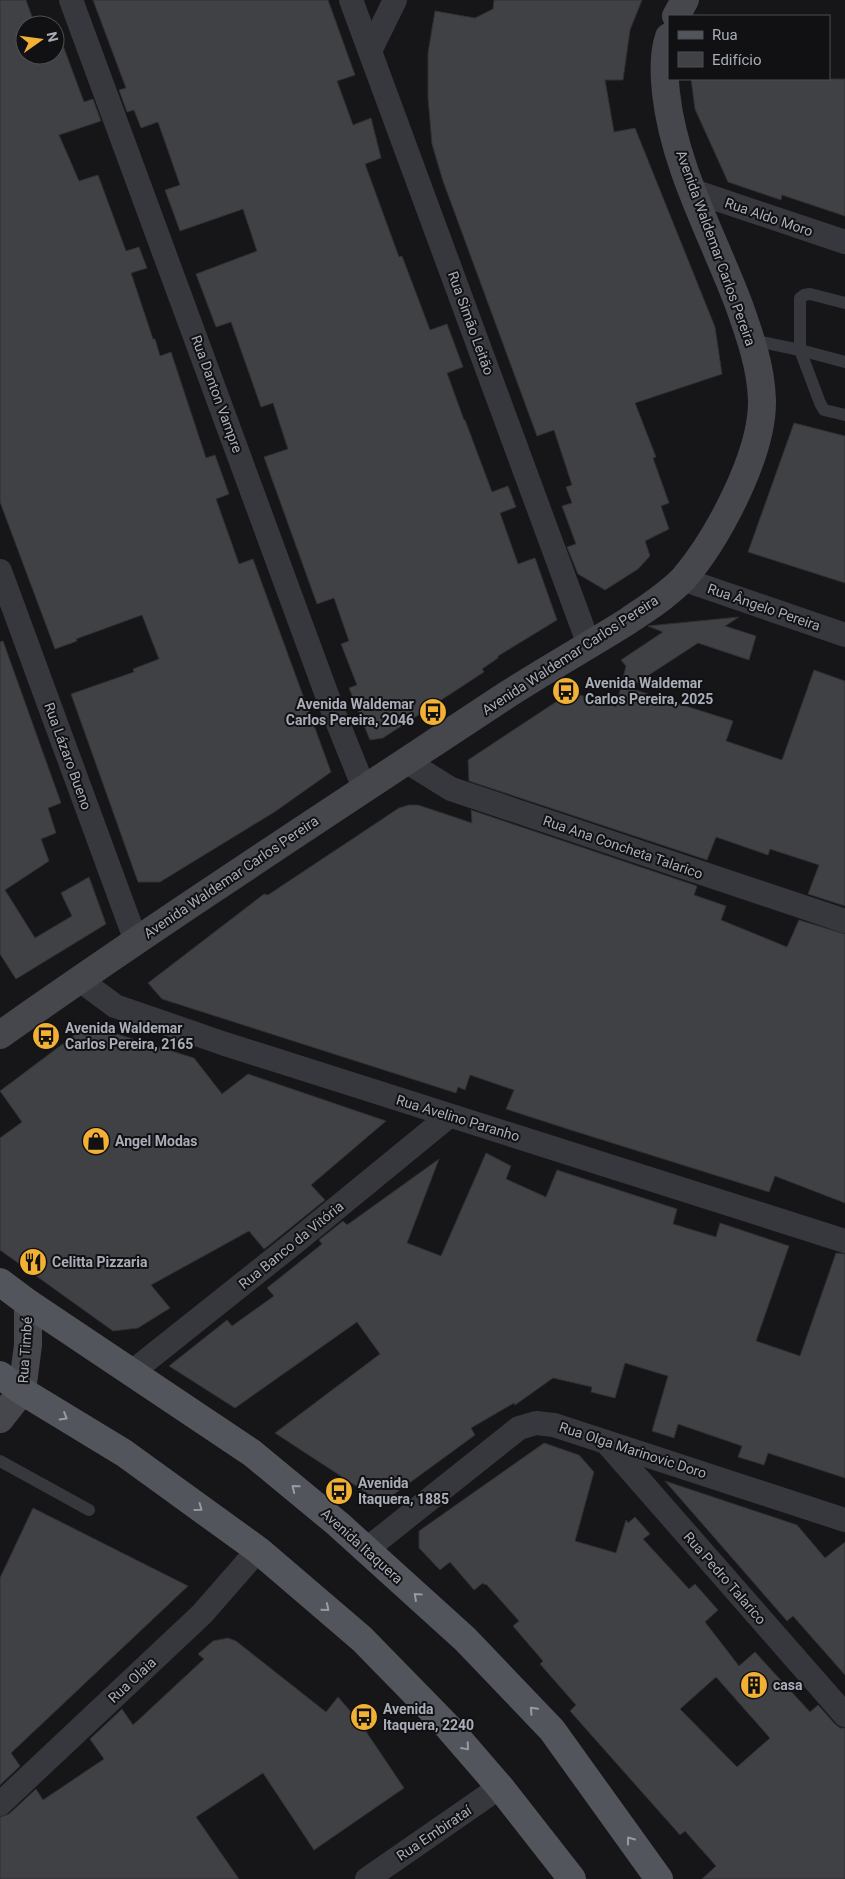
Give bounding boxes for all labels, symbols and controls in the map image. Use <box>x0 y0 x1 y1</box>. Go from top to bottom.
north arrow <box>15 15 65 65</box>
legend <box>668 15 830 80</box>
text: Rua <box>712 26 738 44</box>
text: N <box>44 30 62 44</box>
text: Edifício <box>712 51 761 69</box>
street label: Avenida Waldemar Carlos Pereira <box>673 148 759 348</box>
street label: Rua Aldo Moro <box>723 194 815 240</box>
street label: Rua Simão Leitão <box>445 269 497 377</box>
street label: Rua Danton Vampre <box>188 333 246 455</box>
street label: Rua Ângelo Pereira <box>706 579 823 634</box>
street label: Avenida Waldemar Carlos Pereira <box>479 592 661 718</box>
place label: Avenida Waldemar Carlos Pereira, 2025 <box>585 675 713 707</box>
bus stop icon: Avenida Waldemar Carlos Pereira, 2025 <box>551 676 581 706</box>
place label: Avenida Waldemar Carlos Pereira, 2046 <box>286 696 414 728</box>
bus stop icon: Avenida Waldemar Carlos Pereira, 2046 <box>418 697 448 727</box>
street label: Rua Lázaro Bueno <box>41 700 95 812</box>
street label: Rua Ana Concheta Talarico <box>541 812 705 882</box>
street label: Avenida Waldemar Carlos Pereira <box>141 813 321 941</box>
place label: Avenida Waldemar Carlos Pereira, 2165 <box>65 1020 193 1052</box>
bus stop icon: Avenida Waldemar Carlos Pereira, 2165 <box>31 1021 61 1051</box>
street label: Rua Avelino Paranho <box>394 1092 522 1144</box>
shop icon: Angel Modas <box>81 1126 111 1156</box>
place label: Angel Modas <box>115 1133 198 1149</box>
street label: Rua Banco da Vitória <box>236 1198 346 1292</box>
restaurant icon: Celitta Pizzaria <box>18 1247 48 1277</box>
place label: Celitta Pizzaria <box>52 1254 148 1270</box>
street label: Rua Timbé <box>15 1316 35 1384</box>
one-way arrow <box>58 1410 67 1420</box>
street label: Rua Olga Marinovic Doro <box>557 1419 709 1481</box>
place label: Avenida Itaquera, 1885 <box>358 1475 449 1507</box>
bus stop icon: Avenida Itaquera, 1885 <box>324 1476 354 1506</box>
one-way arrow <box>292 1485 301 1494</box>
one-way arrow <box>193 1502 202 1510</box>
street label: Avenida Itaquera <box>318 1505 406 1587</box>
street label: Rua Pedro Talarico <box>681 1529 769 1627</box>
one-way arrow <box>414 1592 423 1601</box>
one-way arrow <box>320 1603 329 1611</box>
street label: Rua Olaia <box>105 1654 159 1706</box>
building icon: casa <box>739 1670 769 1700</box>
place label: casa <box>773 1677 803 1693</box>
place label: Avenida Itaquera, 2240 <box>383 1701 474 1733</box>
bus stop icon: Avenida Itaquera, 2240 <box>349 1702 379 1732</box>
one-way arrow <box>530 1707 539 1716</box>
one-way arrow <box>460 1742 469 1751</box>
street label: Rua Embirataí <box>394 1802 475 1864</box>
one-way arrow <box>627 1836 636 1846</box>

